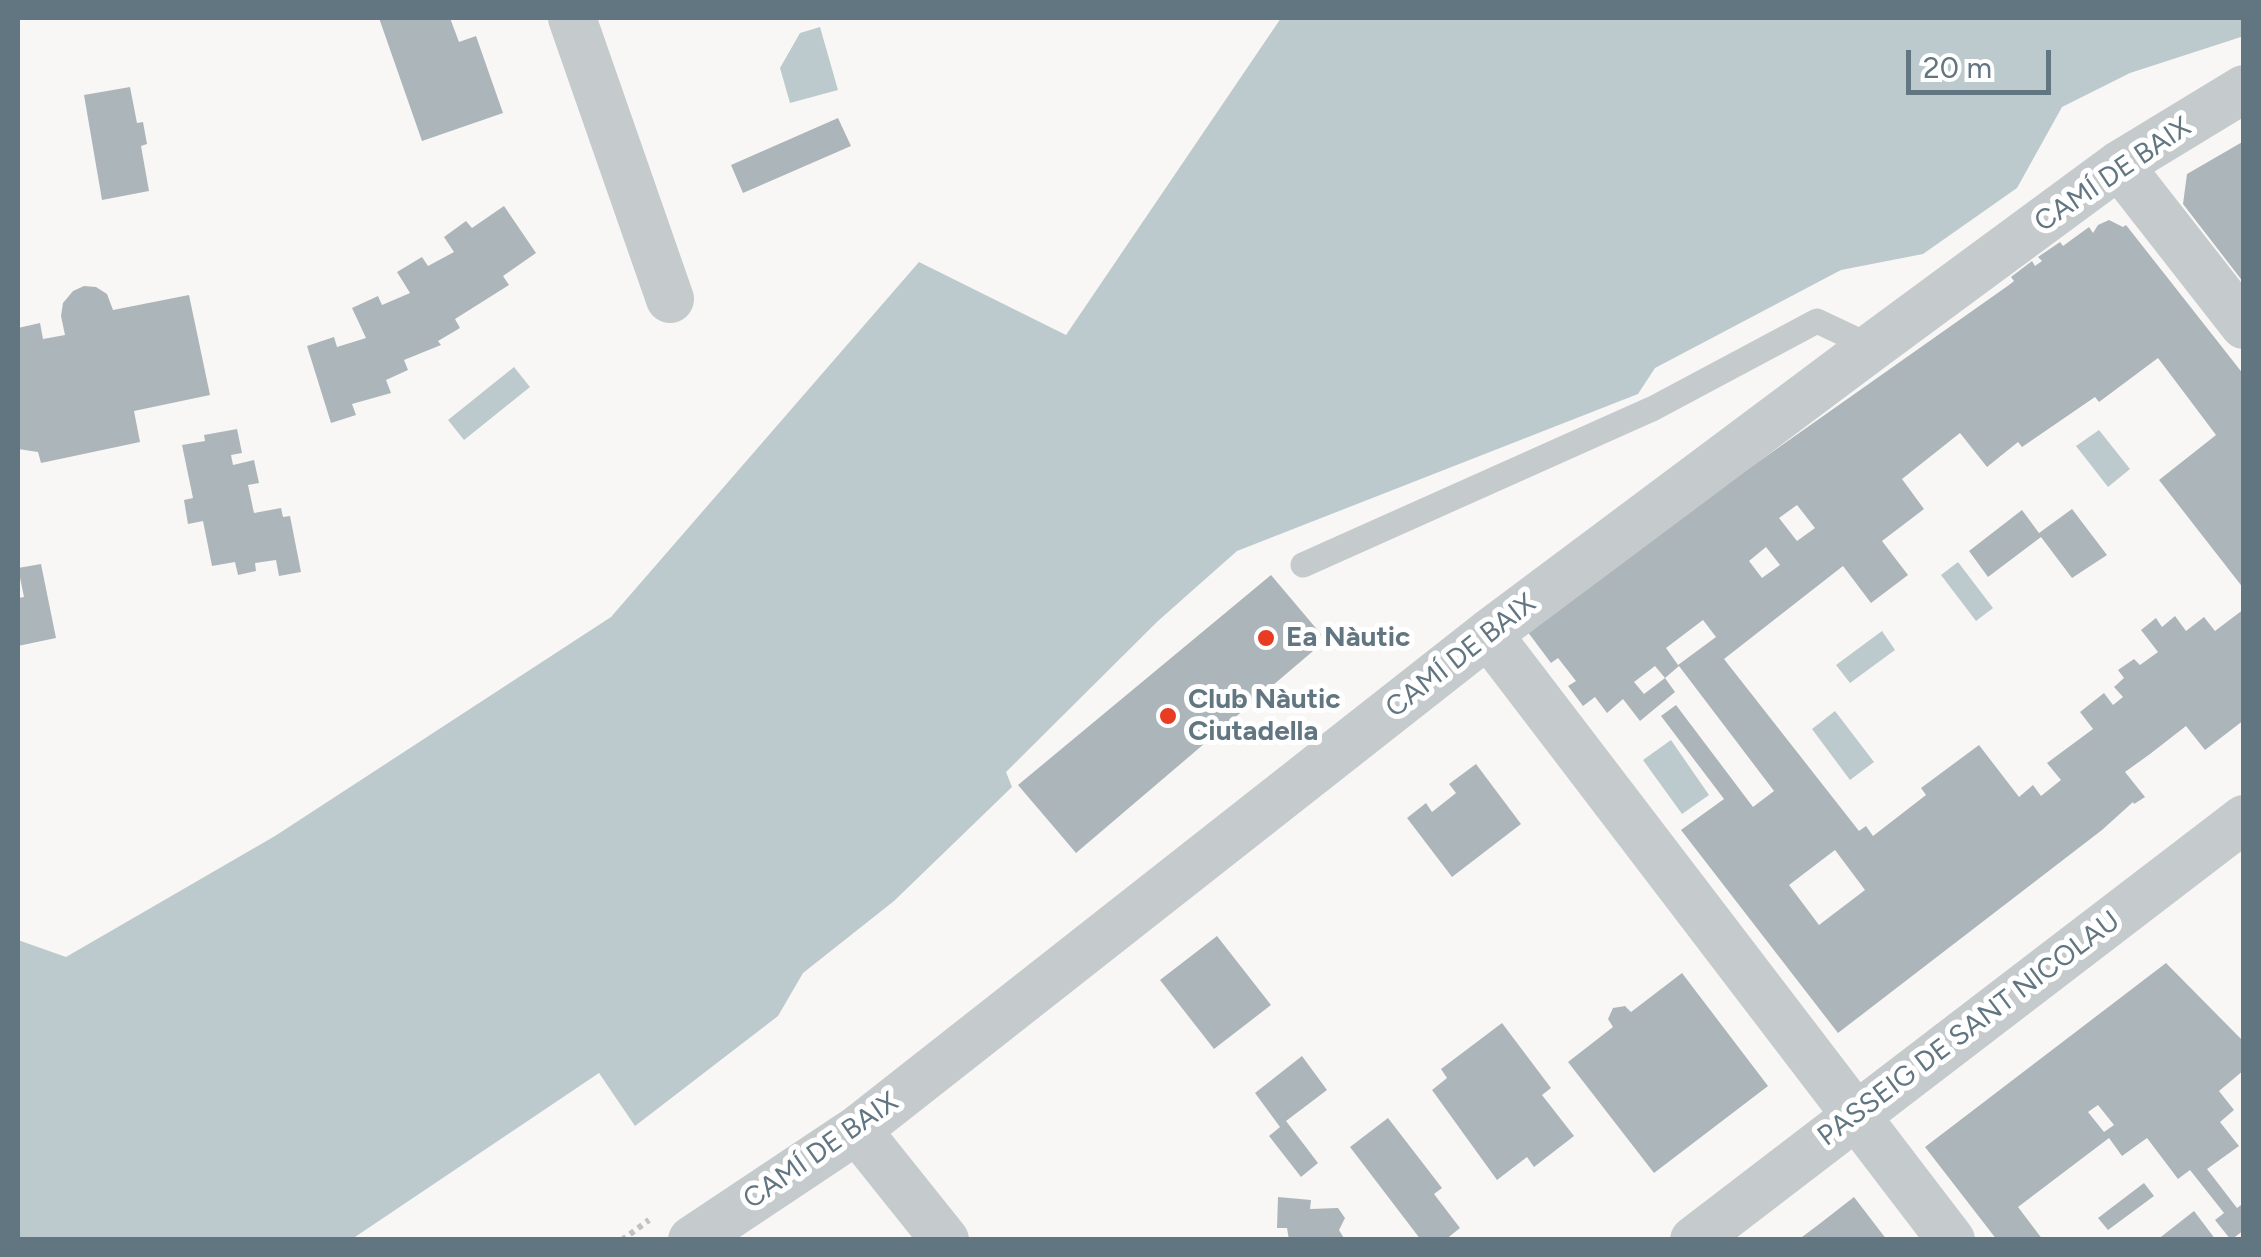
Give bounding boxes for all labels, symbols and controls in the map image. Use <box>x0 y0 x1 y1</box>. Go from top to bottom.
scale bar <box>1911 30 2056 92</box>
text: 20 m <box>1923 49 1992 86</box>
street label: CAMÍ DE BAIX <box>2029 110 2197 240</box>
street label: CAMÍ DE BAIX <box>1379 587 1543 725</box>
place label: Ea Nàutic <box>1286 621 1410 655</box>
marker: Ea Nàutic <box>1255 627 1277 649</box>
place label: Club Nàutic Ciutadella <box>1188 683 1341 749</box>
marker: Club Nàutic Ciutadella <box>1157 705 1179 727</box>
street label: PASSEIG DE SANT NICOLAU <box>1811 904 2127 1154</box>
street label: CAMÍ DE BAIX <box>737 1085 905 1217</box>

